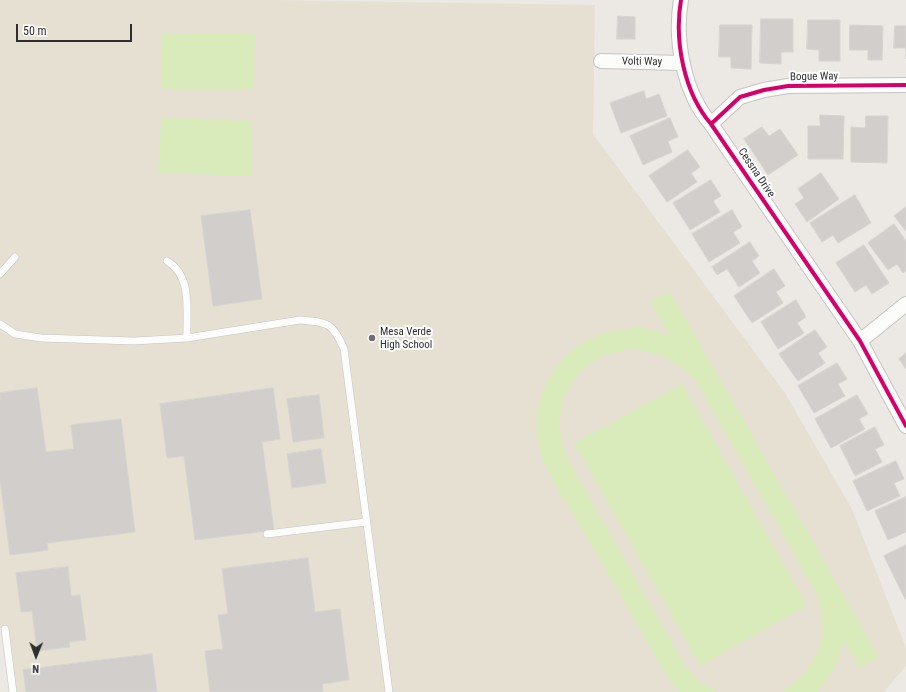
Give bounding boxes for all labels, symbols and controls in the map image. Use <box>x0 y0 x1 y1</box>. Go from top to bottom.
scale bar <box>18 16 134 42</box>
text: 50 m <box>23 24 47 38</box>
street label: Volti Way <box>622 55 662 69</box>
street label: Bogue Way <box>790 70 838 84</box>
street label: Cessna Drive <box>735 146 777 200</box>
place label: Mesa Verde High School <box>380 325 432 351</box>
marker: Mesa Verde High School <box>367 333 377 343</box>
north arrow <box>16 636 56 676</box>
text: N <box>32 662 39 675</box>

